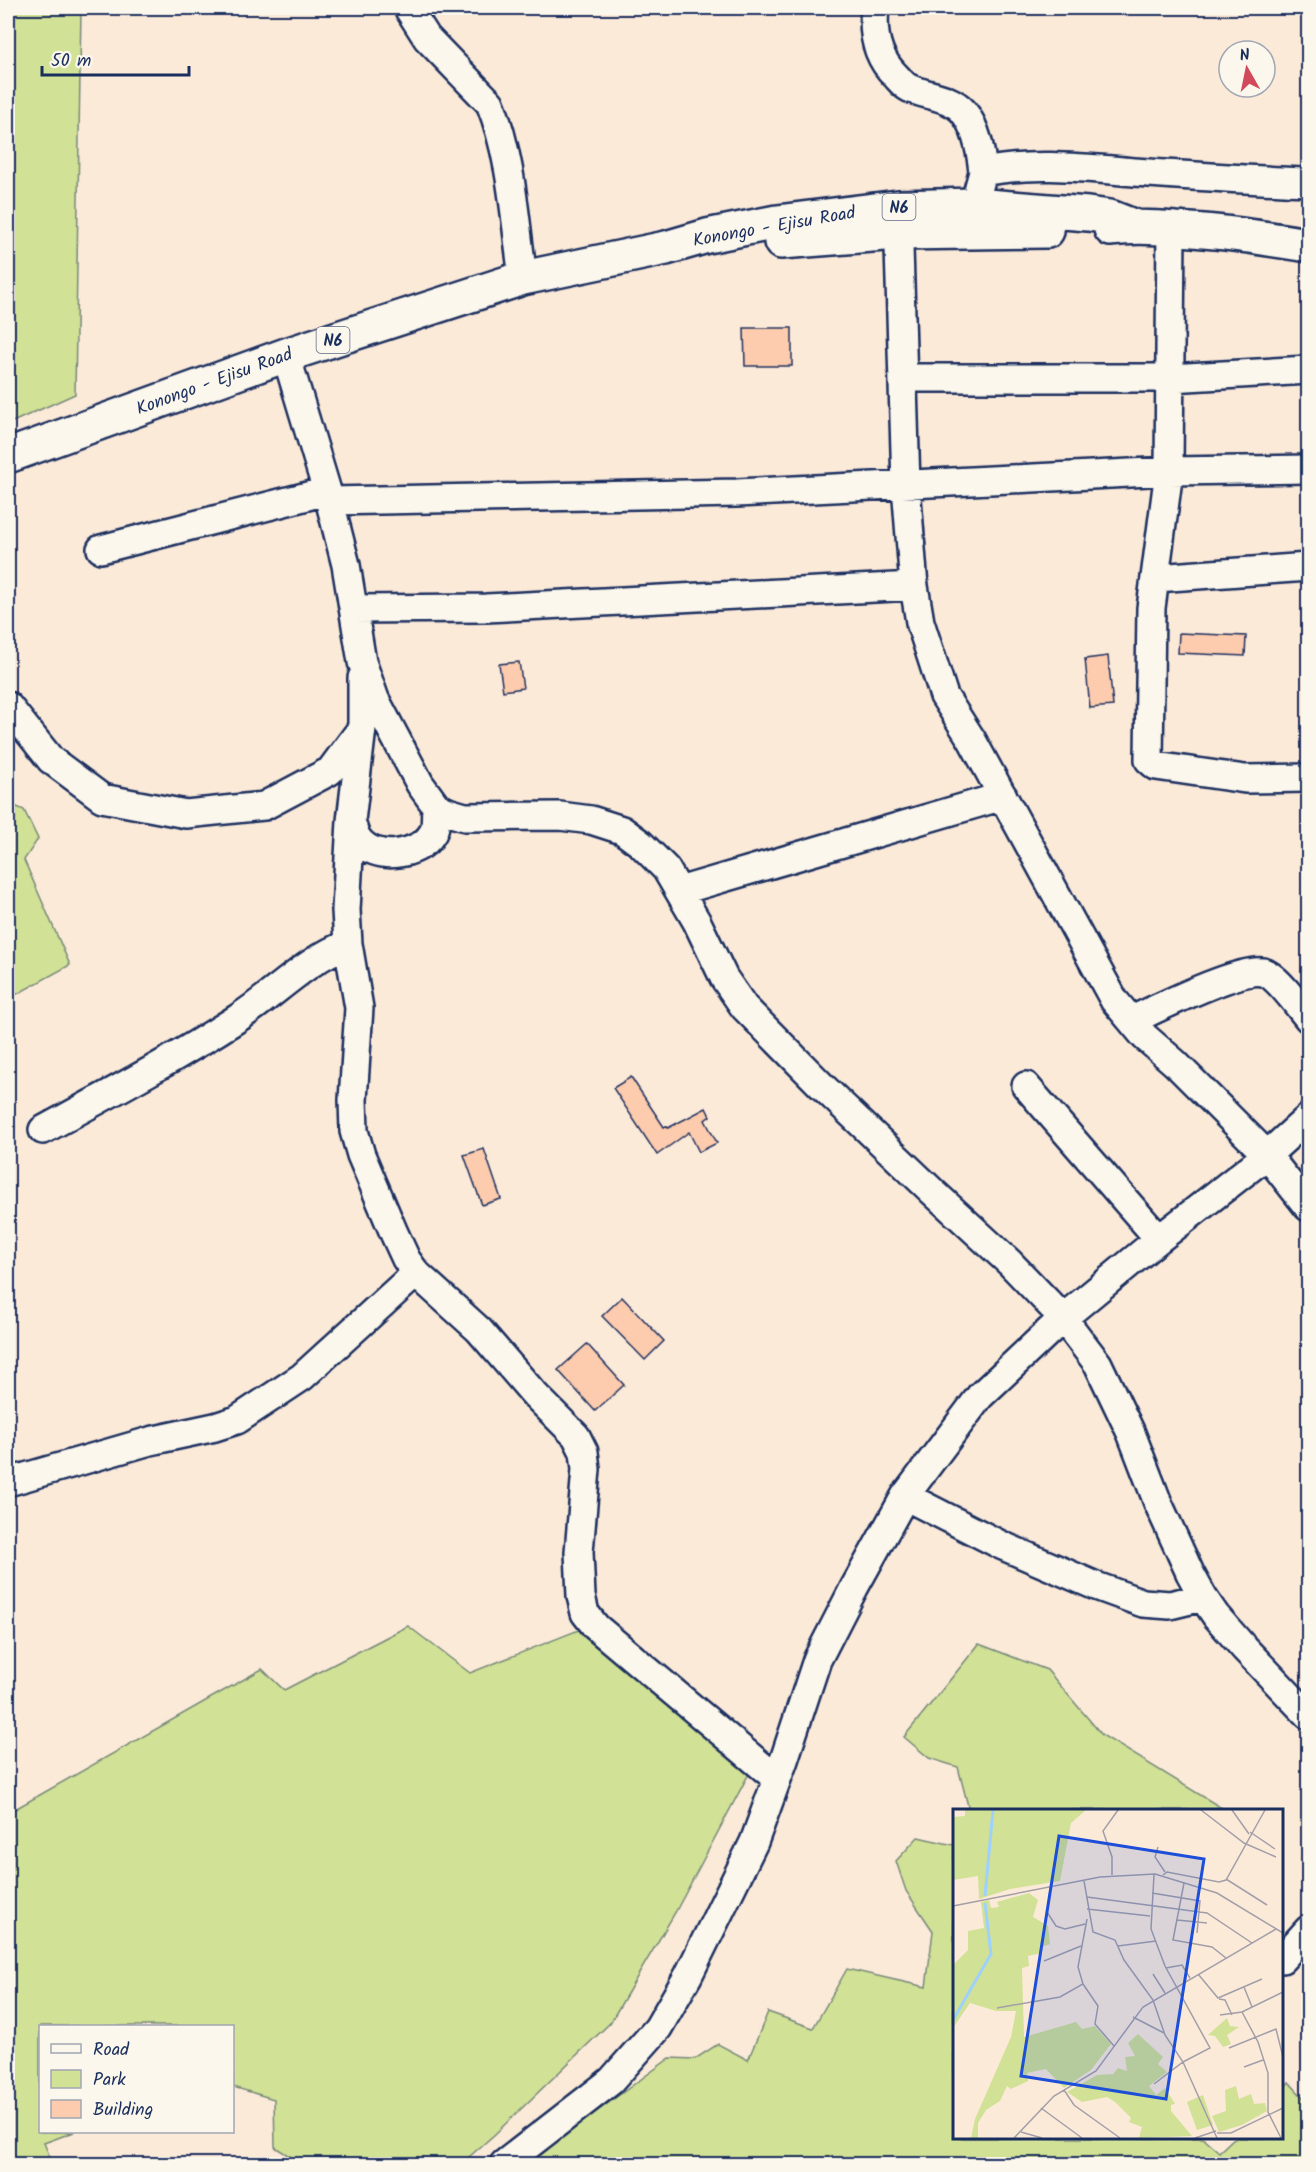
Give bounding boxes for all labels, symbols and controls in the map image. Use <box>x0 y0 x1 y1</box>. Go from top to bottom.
scale bar <box>42 39 189 77</box>
north arrow <box>1217 39 1277 99</box>
text: N <box>1238 43 1252 69</box>
text: 50 m <box>51 47 91 76</box>
road number: N6 <box>882 194 916 220</box>
street label: Konongo - Ejisu Road <box>691 199 859 256</box>
road number: N6 <box>316 327 350 353</box>
street label: Konongo - Ejisu Road <box>132 340 298 424</box>
inset map <box>953 1809 1283 2139</box>
legend <box>39 2025 234 2133</box>
text: Road <box>93 2036 130 2065</box>
text: Park <box>93 2066 126 2095</box>
text: Building <box>93 2096 153 2125</box>

